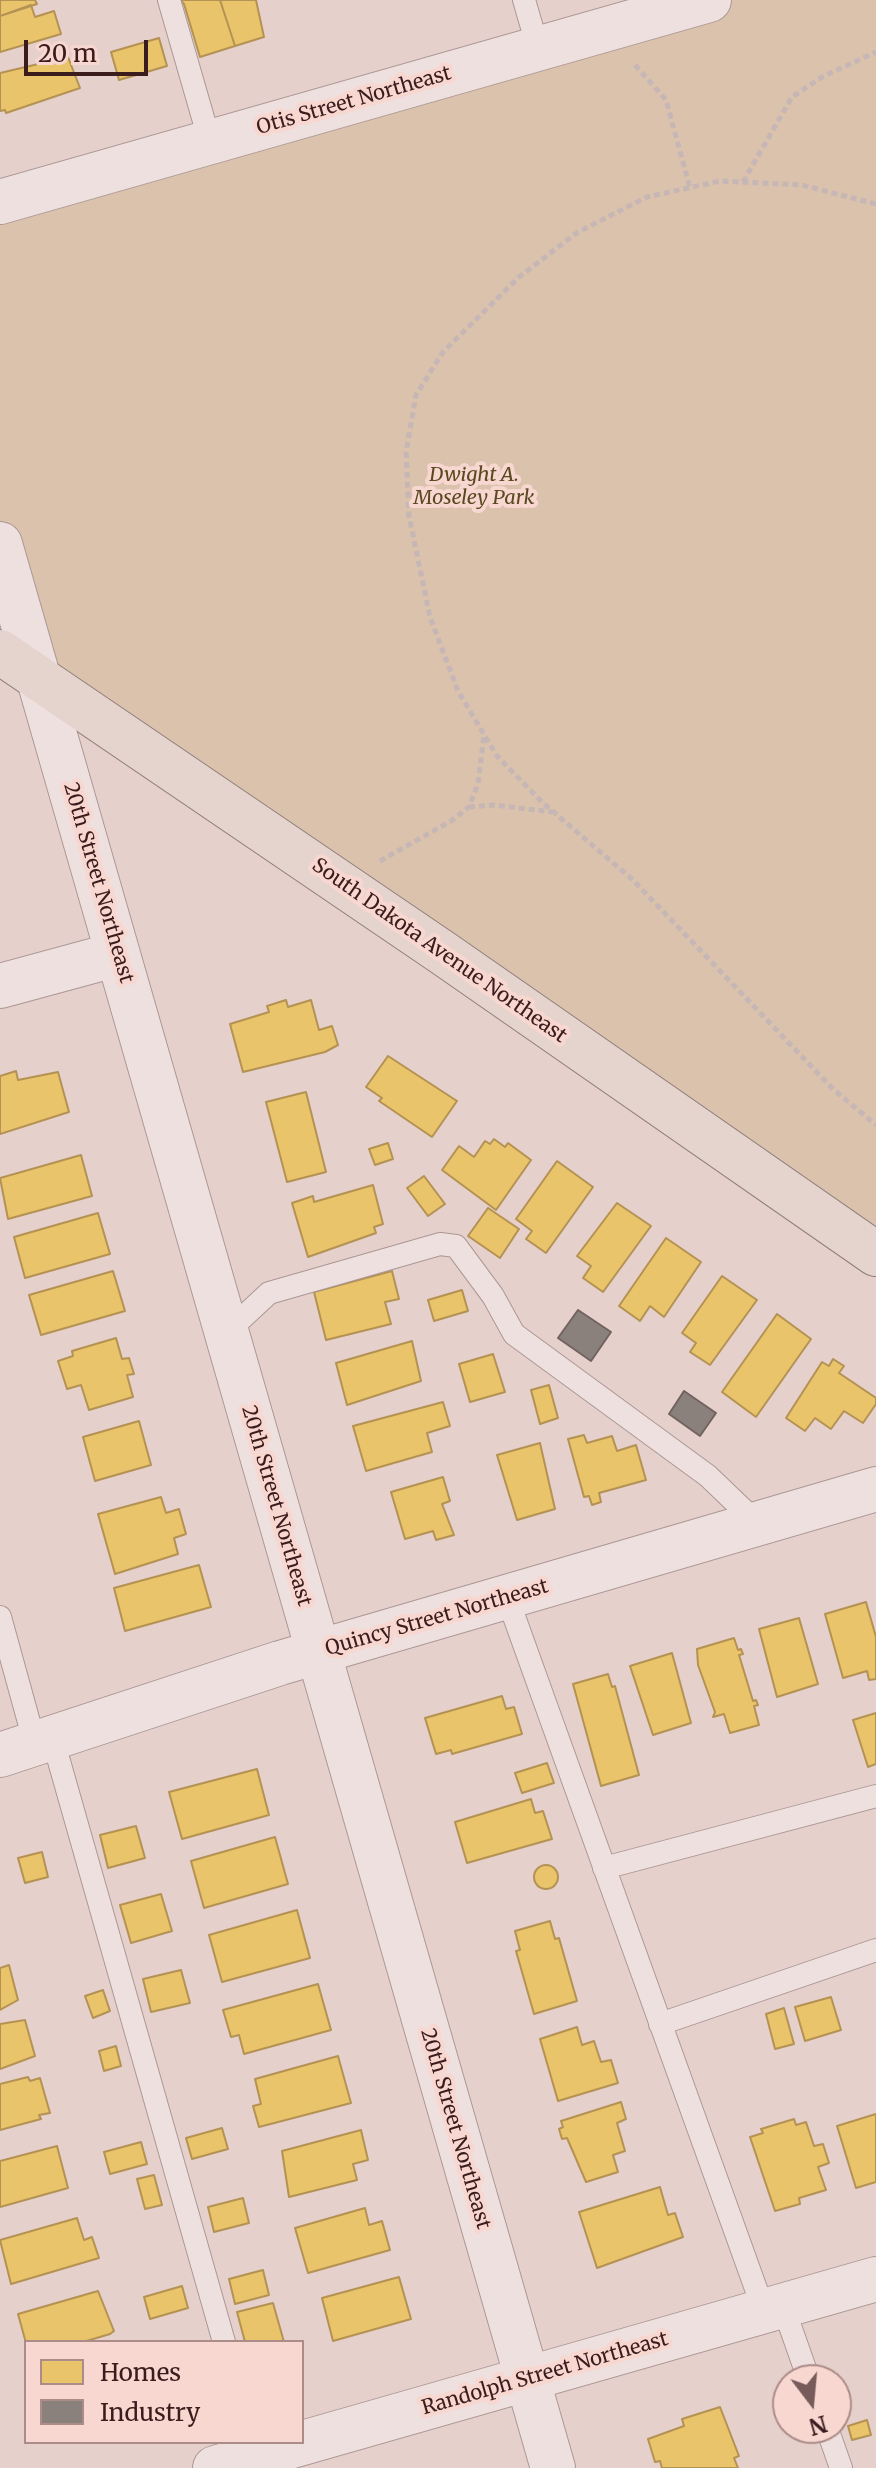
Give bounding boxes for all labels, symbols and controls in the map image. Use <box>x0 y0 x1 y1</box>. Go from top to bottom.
scale bar <box>28 24 152 74</box>
text: 20 m <box>38 38 97 69</box>
street label: Otis Street Northeast <box>254 62 454 140</box>
park label: Dwight A. Moseley Park <box>414 463 534 510</box>
street label: 20th Street Northeast <box>58 780 138 986</box>
street label: South Dakota Avenue Northeast <box>307 854 571 1048</box>
street label: 20th Street Northeast <box>236 1403 316 1609</box>
street label: Quincy Street Northeast <box>323 1575 551 1661</box>
street label: 20th Street Northeast <box>415 2026 495 2232</box>
street label: Randolph Street Northeast <box>419 2327 671 2421</box>
legend <box>24 2340 304 2444</box>
text: Homes <box>100 2357 181 2388</box>
north arrow <box>772 2364 852 2444</box>
text: Industry <box>100 2397 200 2428</box>
text: N <box>806 2409 830 2441</box>

